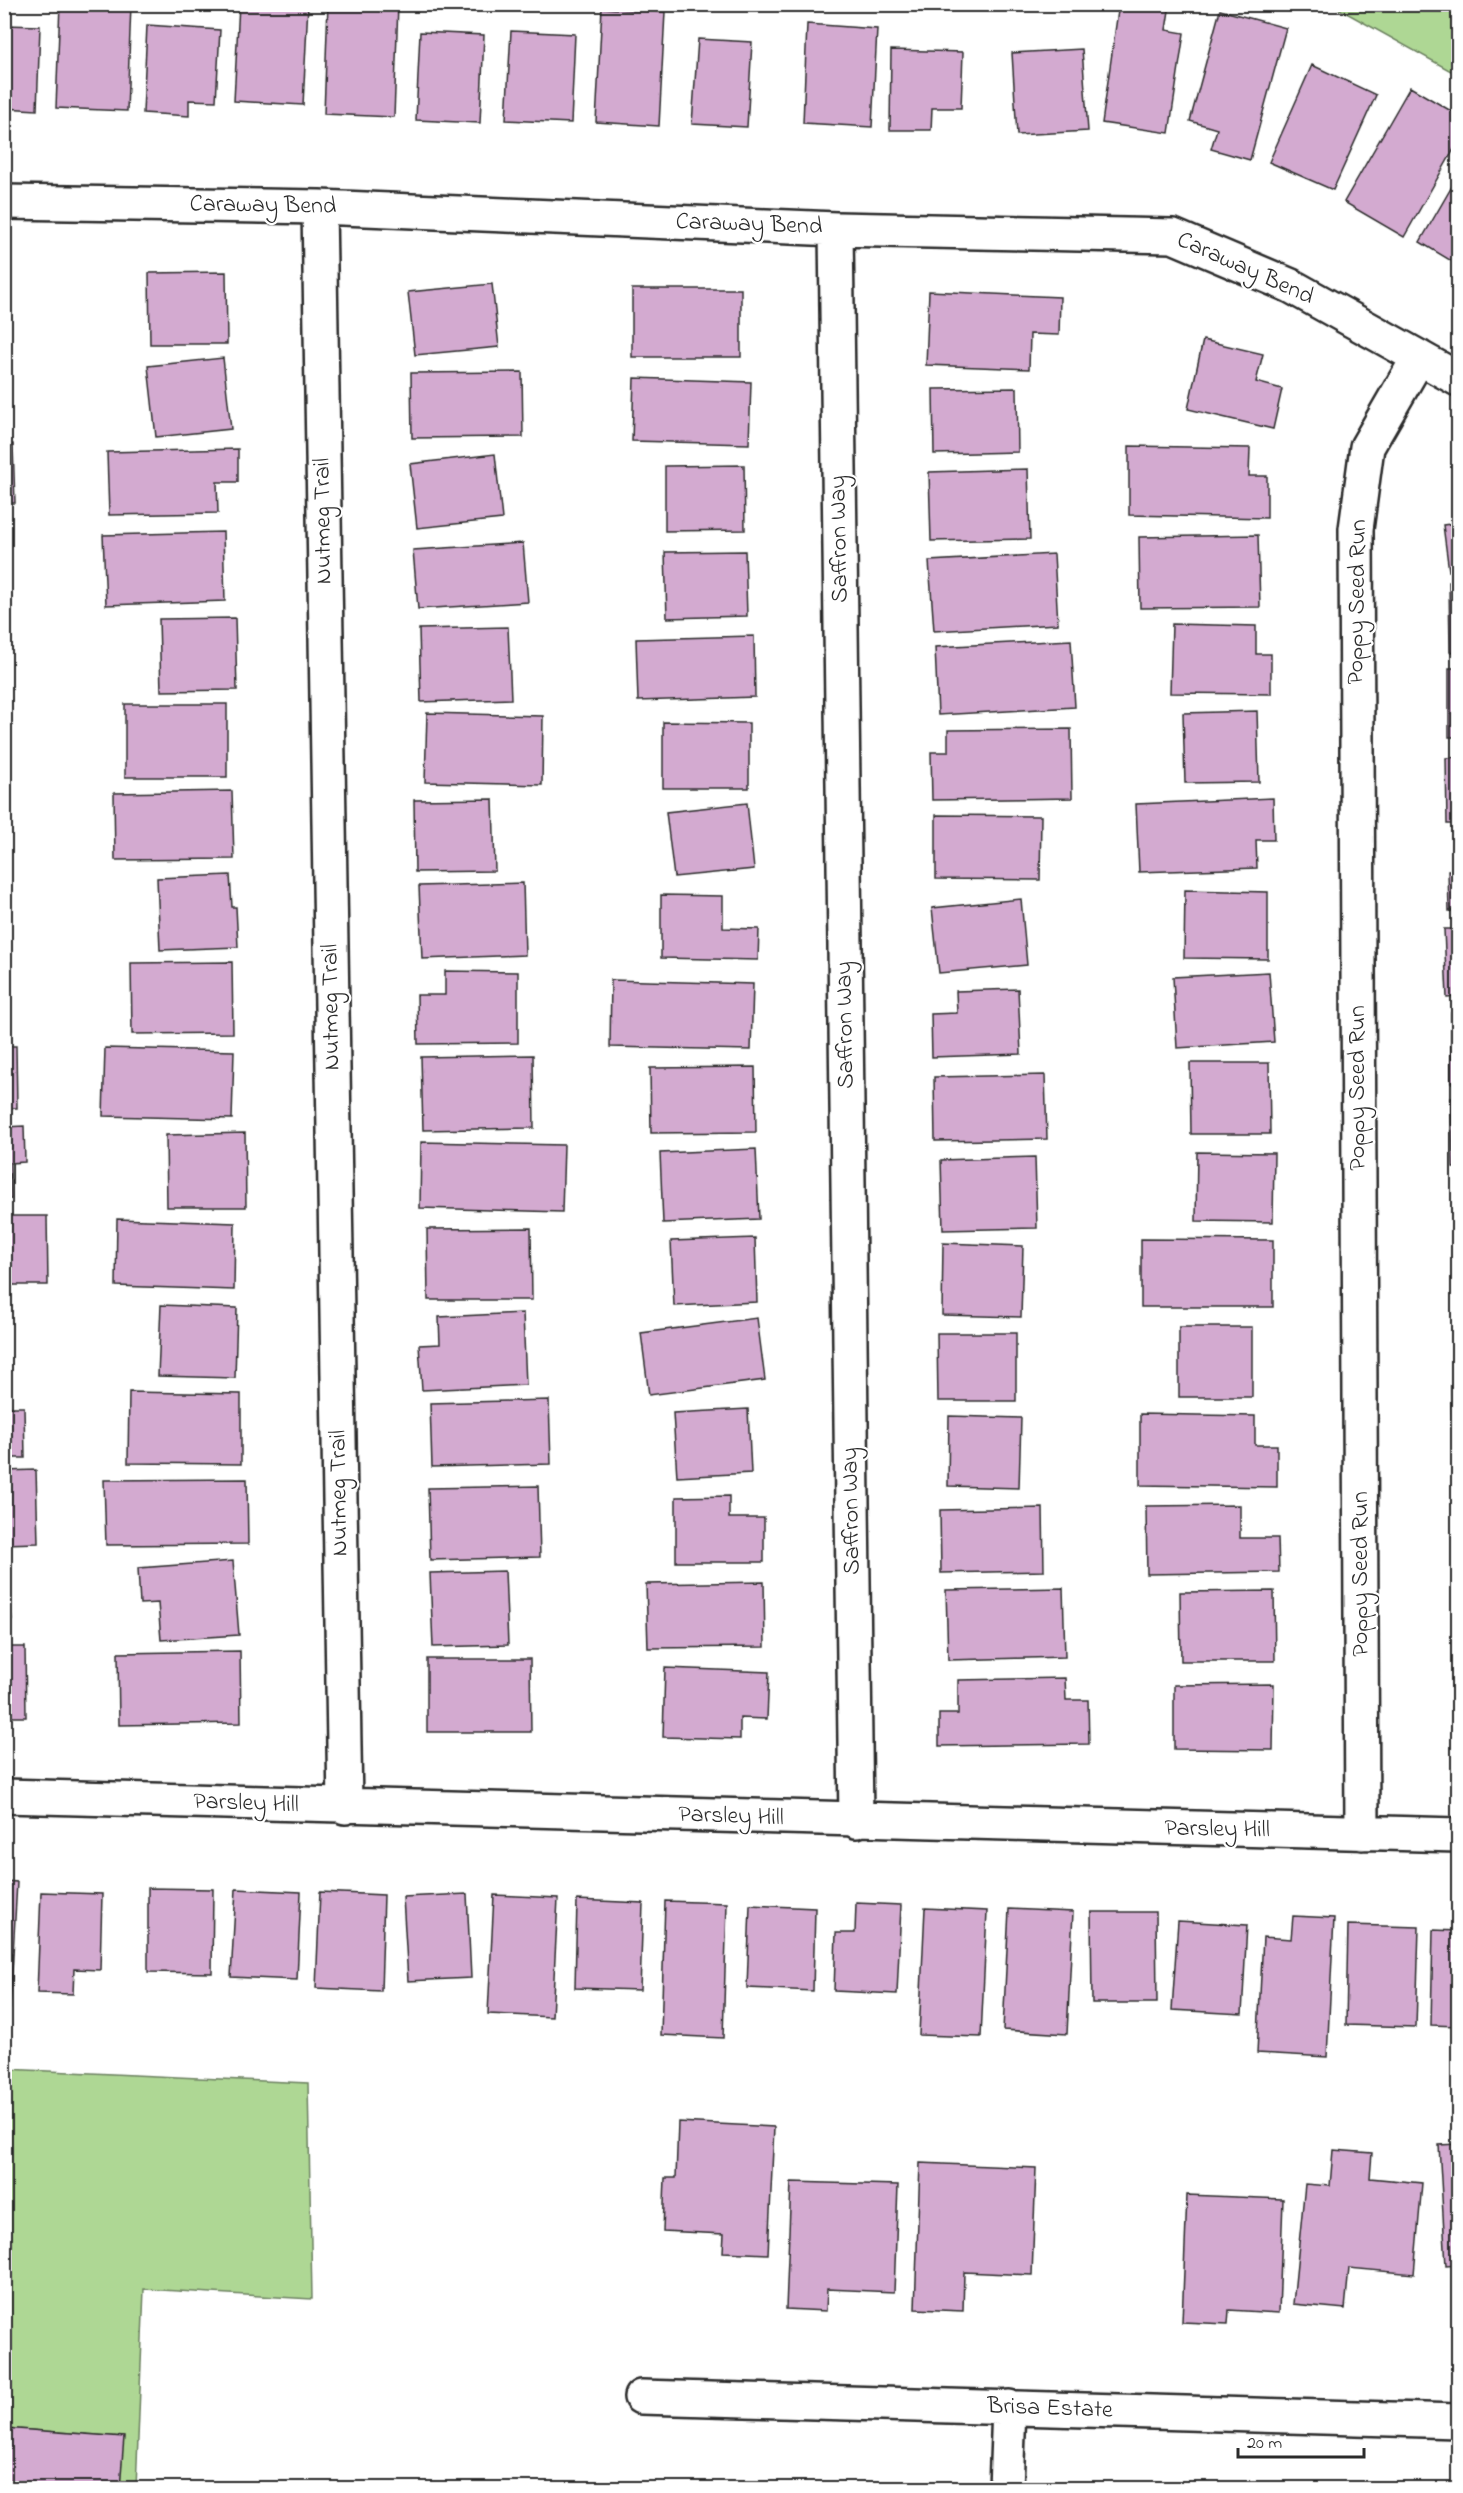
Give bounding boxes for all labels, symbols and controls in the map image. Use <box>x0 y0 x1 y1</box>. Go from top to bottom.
street label: Caraway Bend <box>189 187 337 226</box>
street label: Caraway Bend <box>675 205 823 246</box>
street label: Caraway Bend <box>1170 223 1320 316</box>
street label: Nutmeg Trail <box>305 457 343 585</box>
street label: Saffron Way <box>821 475 860 603</box>
street label: Poppy Seed Run <box>1339 519 1378 685</box>
street label: Nutmeg Trail <box>313 943 351 1071</box>
street label: Saffron Way <box>827 961 866 1089</box>
street label: Poppy Seed Run <box>1341 1005 1377 1171</box>
street label: Nutmeg Trail <box>321 1429 359 1557</box>
street label: Saffron Way <box>833 1447 872 1575</box>
street label: Poppy Seed Run <box>1344 1491 1380 1657</box>
street label: Parsley Hill <box>193 1785 299 1824</box>
street label: Parsley Hill <box>678 1798 784 1837</box>
street label: Parsley Hill <box>1164 1812 1270 1849</box>
street label: Brisa Estate <box>986 2389 1114 2429</box>
scale bar <box>1238 2421 1364 2459</box>
text: 20 m <box>1247 2431 1282 2457</box>

